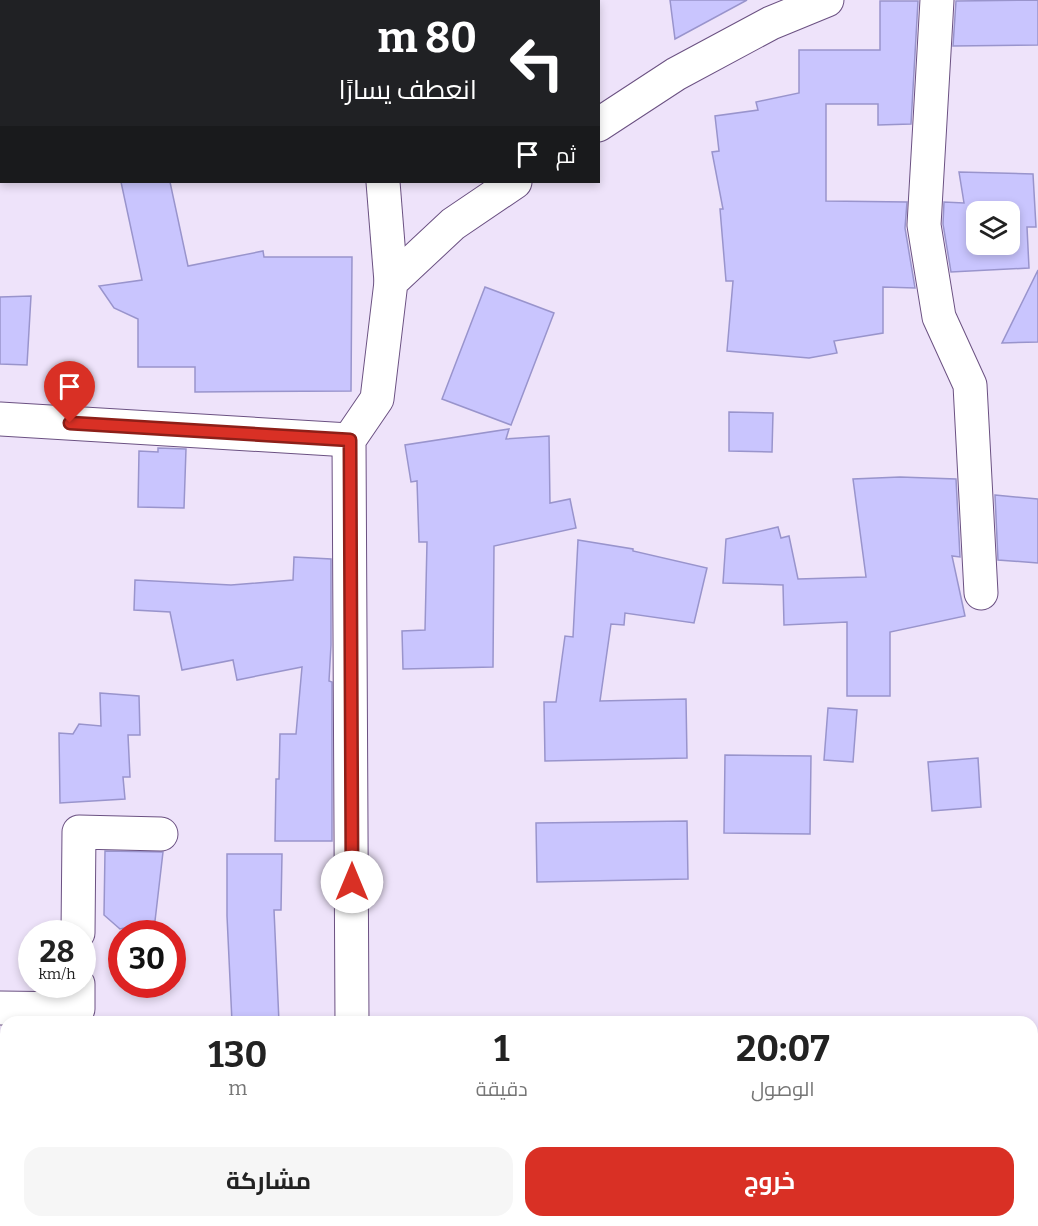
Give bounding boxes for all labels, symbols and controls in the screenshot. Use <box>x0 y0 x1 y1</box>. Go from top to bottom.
text: 80 m <box>377 13 477 63</box>
icon: left <box>498 24 576 102</box>
text: انعطف يسارًا <box>338 74 477 106</box>
icon: arrive <box>511 138 544 171</box>
text: ثم <box>556 142 576 169</box>
map controls <box>966 201 1020 255</box>
button: layers <box>966 201 1020 255</box>
pin <box>44 361 95 423</box>
icon: arrive <box>53 370 86 403</box>
position arrow <box>320 850 384 914</box>
speed limit sign: 30 <box>108 920 186 998</box>
text: 28 <box>40 934 74 970</box>
text: km/h <box>38 965 76 983</box>
text: 1 <box>494 1027 509 1071</box>
text: 20:07 <box>736 1027 830 1071</box>
text: 130 <box>208 1033 267 1077</box>
text: m <box>228 1076 247 1100</box>
text: دقيقة <box>476 1077 528 1101</box>
text: الوصول <box>751 1077 815 1101</box>
button: مشاركة <box>24 1147 513 1216</box>
button: خروج <box>525 1147 1014 1216</box>

